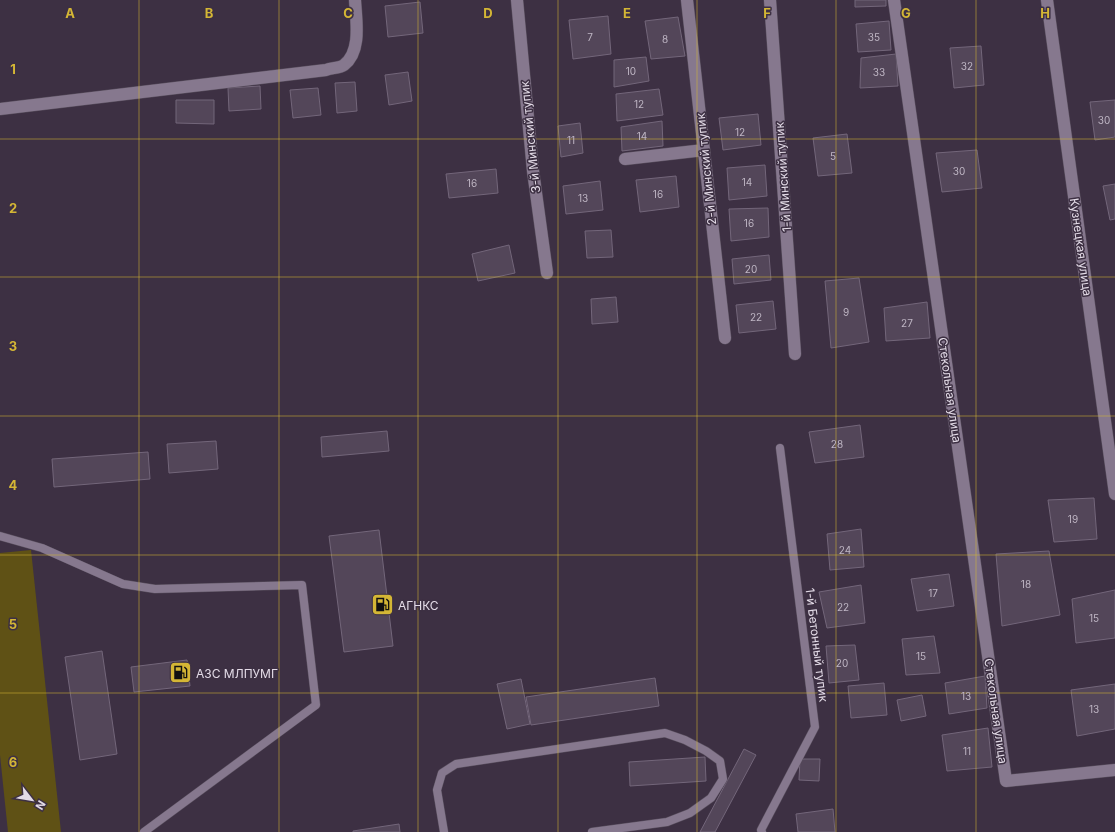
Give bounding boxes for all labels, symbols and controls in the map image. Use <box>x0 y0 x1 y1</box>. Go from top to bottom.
text: A <box>65 5 75 21</box>
text: B <box>205 5 214 21</box>
text: C <box>343 5 353 21</box>
text: D <box>483 5 493 21</box>
text: E <box>623 5 631 21</box>
text: F <box>763 5 771 21</box>
text: G <box>901 5 911 21</box>
text: H <box>1040 5 1050 21</box>
house number: 7 <box>587 31 593 43</box>
house number: 35 <box>868 31 880 43</box>
house number: 8 <box>662 33 668 45</box>
house number: 32 <box>961 60 973 72</box>
text: 1 <box>10 61 16 77</box>
house number: 10 <box>626 65 636 77</box>
house number: 33 <box>873 66 885 78</box>
street label: 3-й Минский тупик <box>517 80 543 194</box>
house number: 12 <box>634 98 644 110</box>
street label: 2-й Минский тупик <box>693 112 719 226</box>
house number: 30 <box>1098 114 1110 126</box>
street label: 1-й Минский тупик <box>772 121 794 232</box>
house number: 12 <box>735 126 745 138</box>
house number: 14 <box>637 130 647 142</box>
house number: 11 <box>567 134 575 146</box>
house number: 5 <box>830 150 836 162</box>
house number: 30 <box>953 165 965 177</box>
house number: 14 <box>742 176 752 188</box>
house number: 16 <box>467 177 477 189</box>
house number: 16 <box>653 188 663 200</box>
house number: 13 <box>578 192 588 204</box>
street label: Кузнецкая улица <box>1067 197 1095 297</box>
text: 2 <box>9 200 17 216</box>
house number: 16 <box>744 217 754 229</box>
house number: 20 <box>745 263 757 275</box>
house number: 9 <box>843 306 849 318</box>
house number: 22 <box>750 311 762 323</box>
house number: 27 <box>901 317 913 329</box>
street label: Стекольная улица <box>935 336 965 444</box>
text: 3 <box>9 338 17 354</box>
house number: 28 <box>831 438 843 450</box>
text: 4 <box>9 477 18 493</box>
house number: 19 <box>1068 513 1078 525</box>
house number: 24 <box>839 544 851 556</box>
house number: 18 <box>1021 578 1031 590</box>
street label: 1-й Бетонный тупик <box>803 587 832 703</box>
house number: 17 <box>928 587 938 599</box>
fuel station icon: АГНКС <box>369 592 395 618</box>
place label: АГНКС <box>398 598 439 613</box>
house number: 22 <box>837 601 849 613</box>
house number: 15 <box>1089 612 1099 624</box>
text: 5 <box>9 616 17 632</box>
house number: 15 <box>916 650 926 662</box>
house number: 20 <box>836 657 848 669</box>
street label: Стекольная улица <box>981 657 1011 765</box>
fuel station icon: АЗС МЛПУМГ <box>168 660 194 686</box>
place label: АЗС МЛПУМГ <box>196 666 278 681</box>
house number: 13 <box>961 690 971 702</box>
house number: 13 <box>1089 703 1099 715</box>
house number: 11 <box>963 745 971 757</box>
text: 6 <box>9 754 17 770</box>
north arrow <box>12 780 52 820</box>
text: N <box>32 798 49 812</box>

